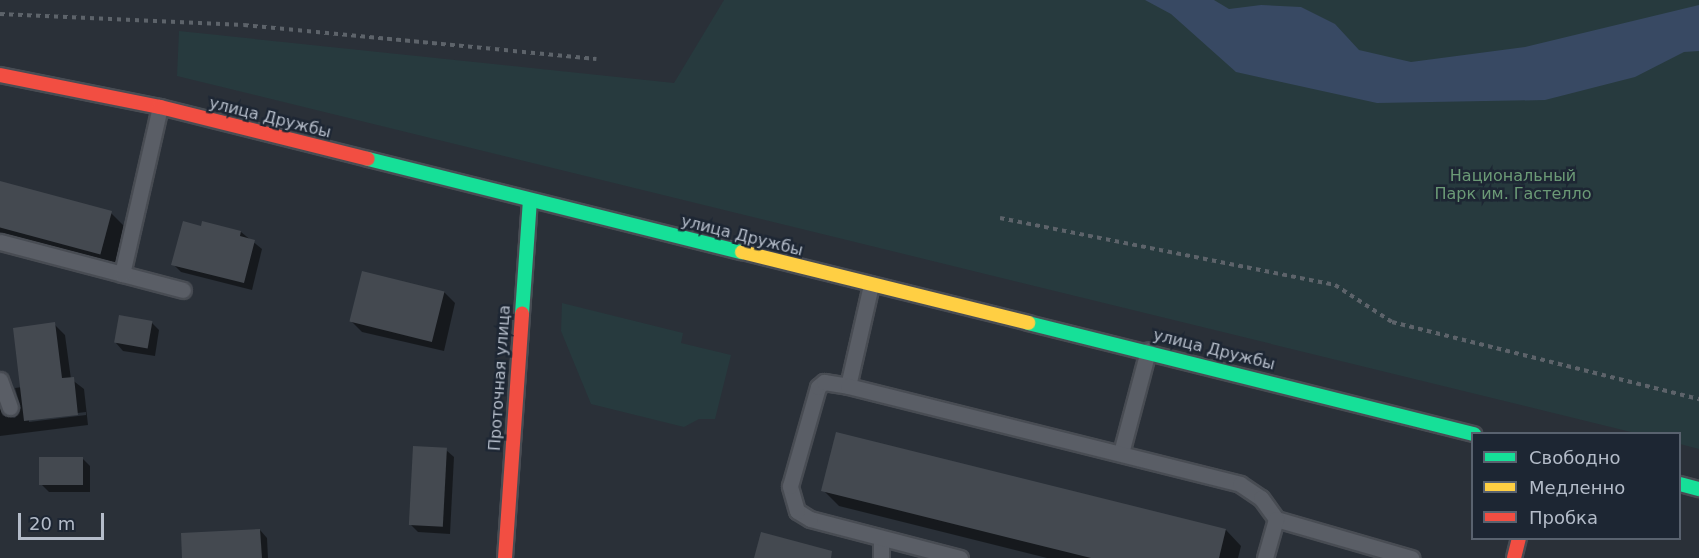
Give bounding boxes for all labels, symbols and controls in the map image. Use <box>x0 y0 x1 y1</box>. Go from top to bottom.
street label: улица Дружбы <box>207 94 333 142</box>
park label: Национальный Парк им. Гастелло <box>1434 166 1592 204</box>
street label: улица Дружбы <box>679 212 805 260</box>
street label: Проточная улица <box>485 304 515 452</box>
street label: улица Дружбы <box>1151 326 1277 374</box>
legend <box>1471 432 1681 540</box>
text: Свободно <box>1529 447 1621 468</box>
text: Медленно <box>1529 477 1625 498</box>
scale bar <box>21 501 106 539</box>
text: Пробка <box>1529 507 1598 528</box>
text: 20 m <box>29 513 75 534</box>

